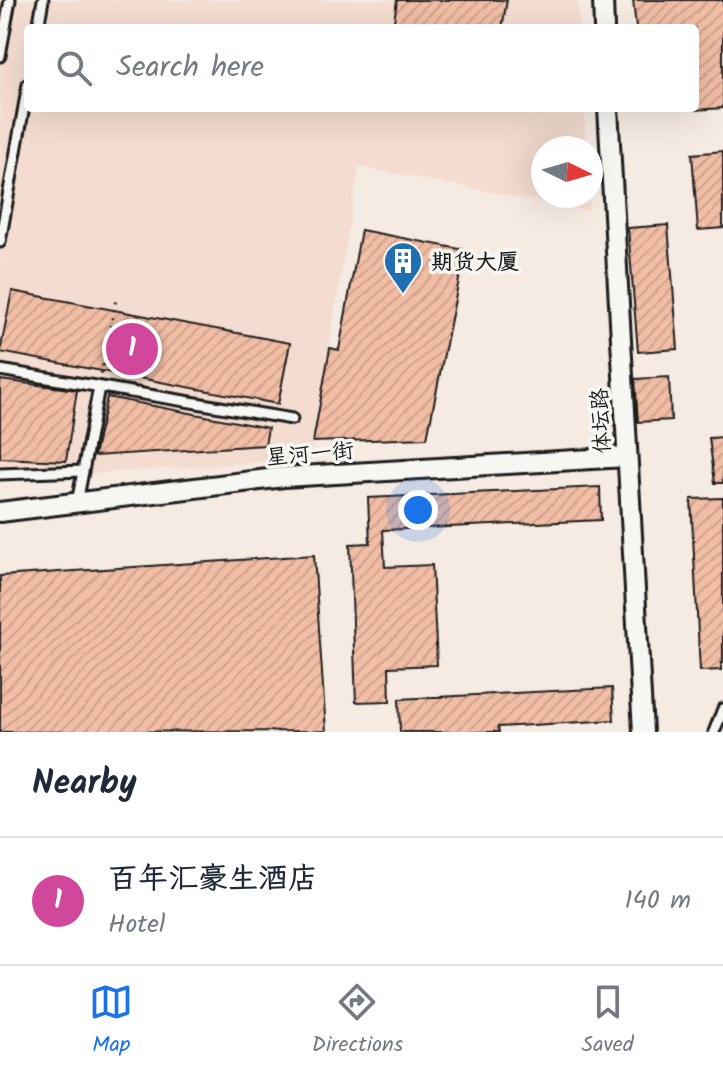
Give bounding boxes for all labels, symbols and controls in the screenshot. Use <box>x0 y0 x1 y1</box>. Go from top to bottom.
search box <box>24 24 699 112</box>
text: Search here <box>116 44 264 92</box>
icon: search <box>52 46 96 90</box>
north arrow <box>531 136 603 208</box>
building icon: 期货大厦 <box>382 240 424 295</box>
place label: 期货大厦 <box>431 246 519 281</box>
pin: 1 <box>106 319 158 379</box>
street label: 体坛路 <box>583 387 622 455</box>
street label: 星河一街 <box>265 434 356 477</box>
your location <box>398 490 438 530</box>
text: Nearby <box>32 757 137 811</box>
text: 百年汇豪生酒店 <box>108 856 318 904</box>
text: 1 <box>54 880 62 922</box>
text: 140 m <box>624 880 691 922</box>
text: Hotel <box>108 904 165 946</box>
tab: Map <box>89 980 133 1063</box>
tab: Directions <box>312 980 403 1063</box>
tab: Saved <box>582 980 634 1063</box>

